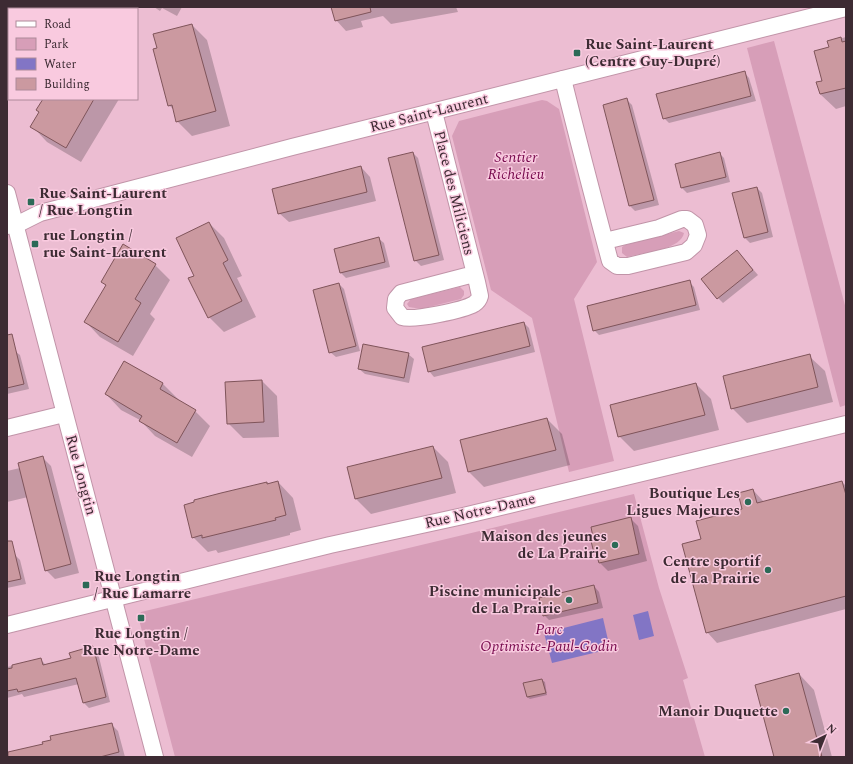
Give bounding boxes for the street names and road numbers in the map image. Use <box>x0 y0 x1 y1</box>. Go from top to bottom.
street label: Rue Saint-Laurent <box>367 87 491 139</box>
street label: Place des Miliciens <box>427 128 481 258</box>
street label: Rue Longtin <box>59 432 103 518</box>
street label: Rue Notre-Dame <box>422 487 538 535</box>

